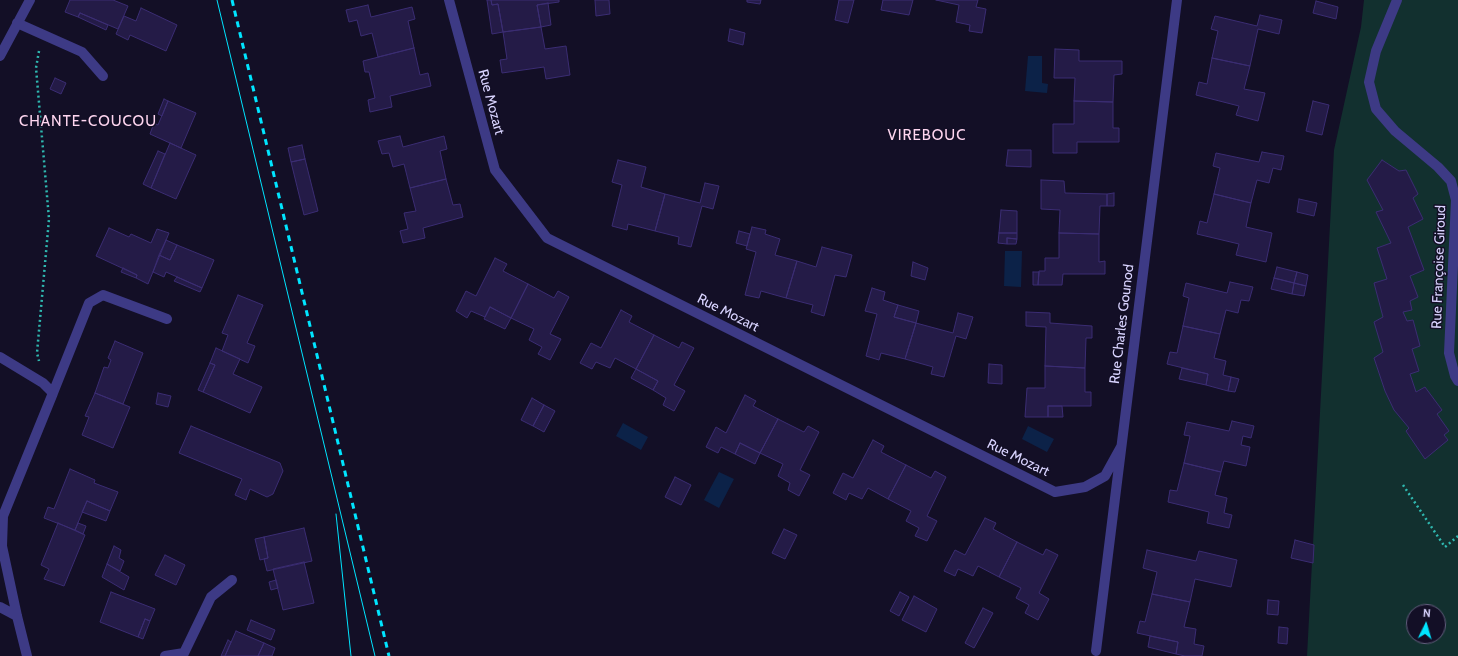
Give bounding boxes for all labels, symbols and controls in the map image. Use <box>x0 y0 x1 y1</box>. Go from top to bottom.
street label: Rue Mozart <box>474 67 508 137</box>
district label: CHANTE-COUCOU <box>19 113 157 131</box>
district label: VIREBOUC <box>888 127 966 145</box>
street label: Rue Françoise Giroud <box>1428 205 1450 329</box>
street label: Rue Charles Gounod <box>1106 263 1138 385</box>
street label: Rue Mozart <box>694 290 762 336</box>
street label: Rue Mozart <box>984 436 1052 480</box>
north arrow <box>1406 604 1446 644</box>
text: N <box>1422 606 1431 620</box>

